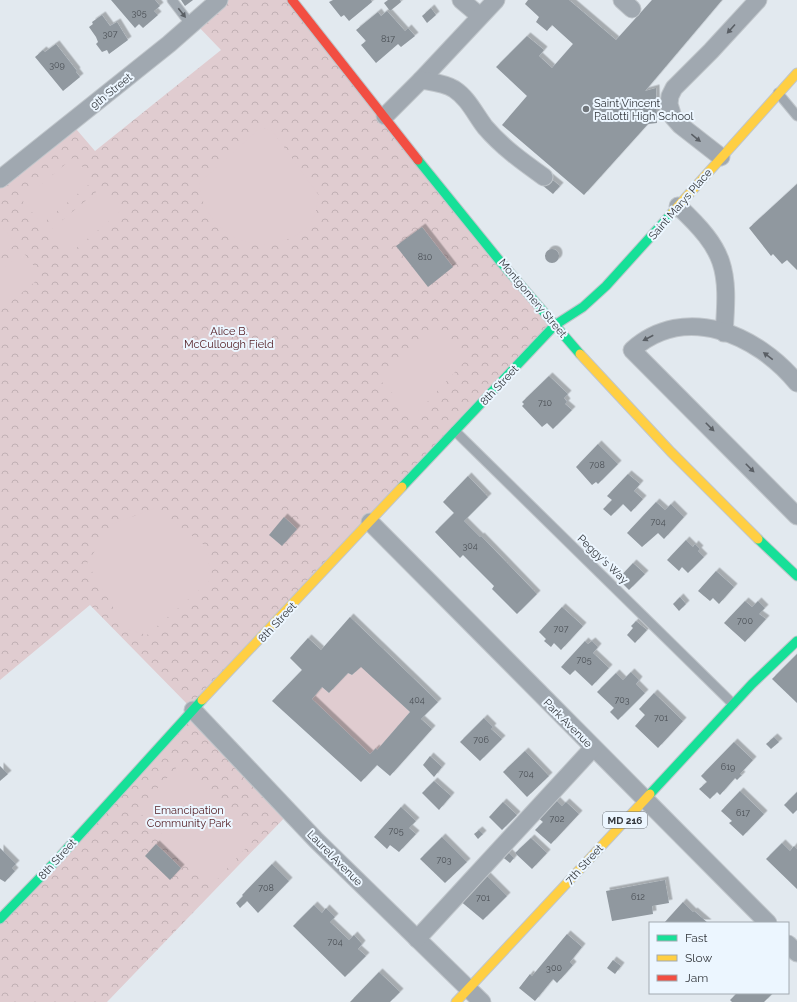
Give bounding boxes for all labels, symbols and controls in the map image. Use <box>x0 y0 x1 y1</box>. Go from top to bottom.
one-way arrow <box>177 7 186 18</box>
house number: 305 <box>131 8 147 18</box>
one-way arrow <box>727 24 736 34</box>
house number: 307 <box>102 29 118 39</box>
house number: 817 <box>381 34 395 44</box>
house number: 309 <box>49 60 65 70</box>
street label: 9th Street <box>88 70 135 112</box>
place label: Saint Vincent Pallotti High School <box>594 97 694 123</box>
marker: Saint Vincent Pallotti High School <box>581 104 591 114</box>
one-way arrow <box>690 133 701 142</box>
street label: Saint Marys Place <box>646 166 715 242</box>
house number: 810 <box>418 252 433 262</box>
street label: Montgomery Street <box>496 256 570 341</box>
park label: Alice B. McCullough Field <box>184 325 274 351</box>
one-way arrow <box>642 335 654 341</box>
one-way arrow <box>763 352 774 361</box>
street label: 8th Street <box>478 362 521 408</box>
house number: 710 <box>538 398 553 408</box>
one-way arrow <box>705 422 715 432</box>
house number: 708 <box>589 460 605 470</box>
one-way arrow <box>745 463 755 473</box>
house number: 704 <box>650 517 666 527</box>
street label: Peggy's Way <box>575 532 631 587</box>
house number: 304 <box>462 541 478 551</box>
street label: 8th Street <box>256 599 299 645</box>
house number: 700 <box>737 616 753 626</box>
house number: 707 <box>553 624 569 634</box>
house number: 705 <box>576 655 592 665</box>
house number: 404 <box>409 695 425 705</box>
house number: 703 <box>614 695 630 705</box>
street label: Park Avenue <box>541 696 595 751</box>
house number: 701 <box>654 713 668 723</box>
house number: 706 <box>473 735 489 745</box>
house number: 619 <box>721 762 735 772</box>
house number: 704 <box>518 769 534 779</box>
park label: Emancipation Community Park <box>147 804 231 830</box>
house number: 617 <box>736 808 750 818</box>
road number: MD 216 <box>603 812 647 828</box>
house number: 702 <box>550 814 565 824</box>
house number: 705 <box>388 826 404 836</box>
street label: Laurel Avenue <box>304 828 365 889</box>
street label: 8th Street <box>36 836 79 882</box>
street label: 7th Street <box>563 842 606 887</box>
house number: 703 <box>436 855 452 865</box>
house number: 708 <box>258 883 274 893</box>
house number: 612 <box>631 892 645 902</box>
house number: 701 <box>476 893 490 903</box>
legend <box>649 922 789 994</box>
text: Fast <box>685 931 708 945</box>
house number: 704 <box>327 937 343 947</box>
text: Slow <box>685 951 712 965</box>
house number: 300 <box>546 963 562 973</box>
text: Jam <box>685 971 708 985</box>

